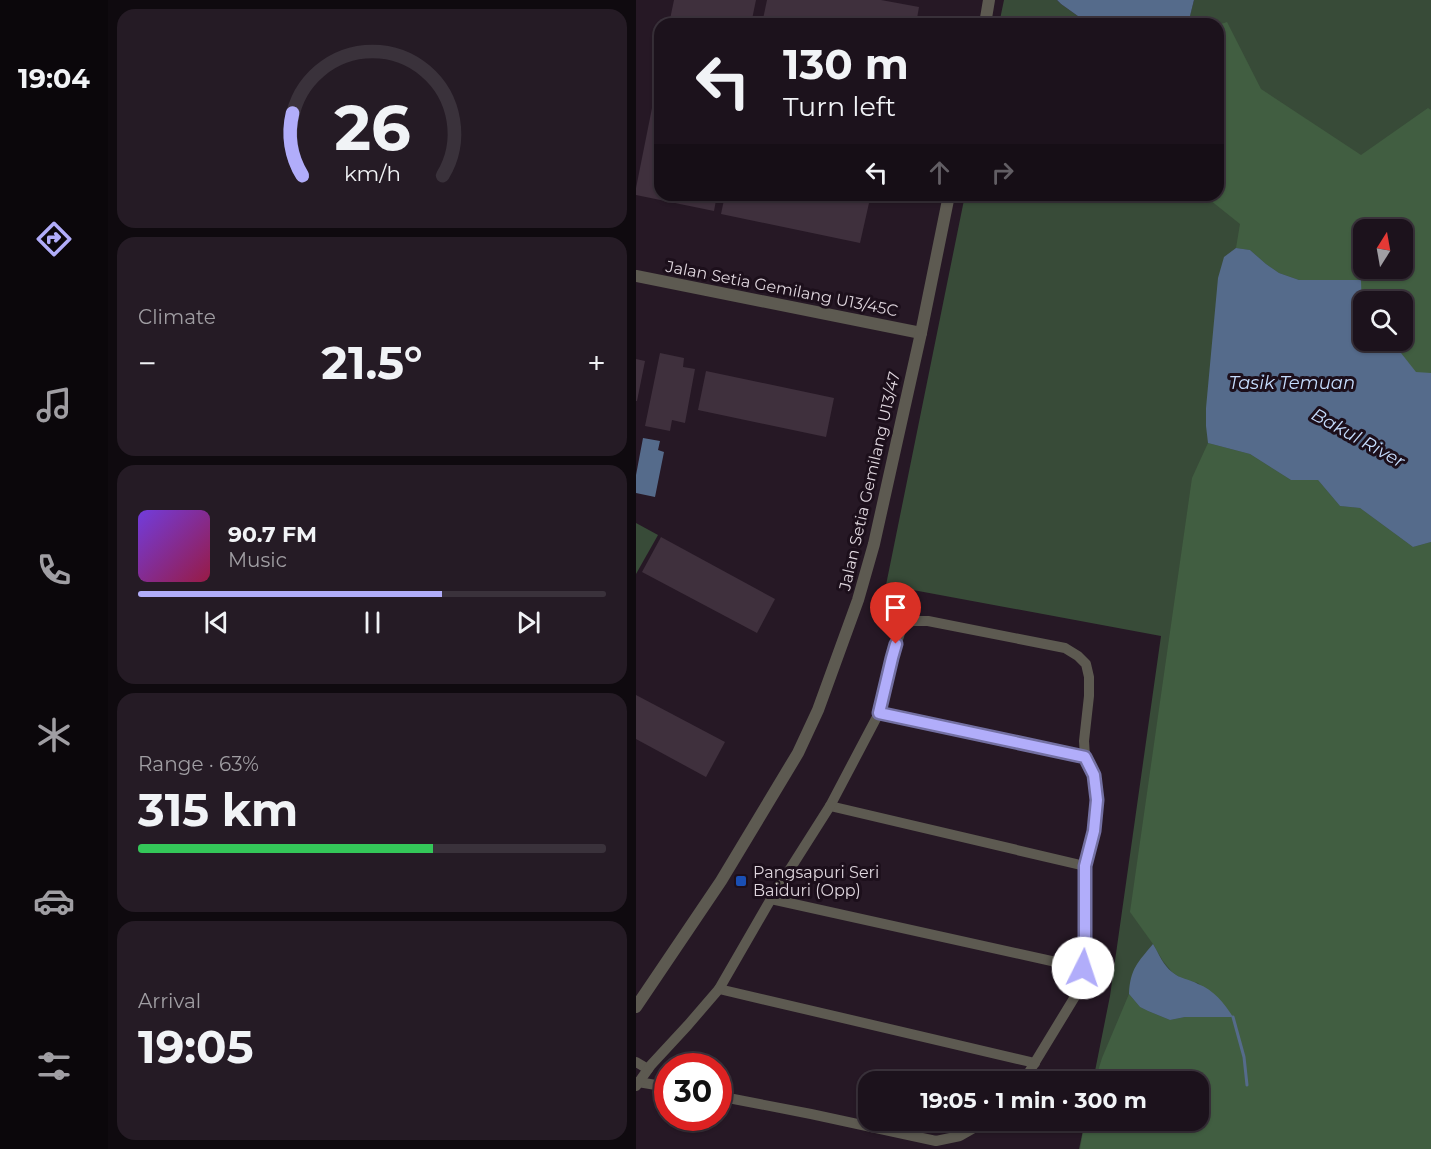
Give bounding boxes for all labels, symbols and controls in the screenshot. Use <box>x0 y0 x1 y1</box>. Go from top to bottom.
text: 130 m <box>783 38 909 90</box>
icon: left <box>684 42 762 120</box>
text: 19:04 <box>18 62 90 95</box>
text: 26 <box>334 90 410 166</box>
text: Turn left <box>783 90 896 123</box>
icon: left <box>860 156 893 189</box>
icon: ahead <box>923 156 956 189</box>
icon: right <box>986 156 1019 189</box>
text: km/h <box>343 160 401 186</box>
icon: directions <box>33 218 75 260</box>
north arrow <box>1353 219 1413 279</box>
map controls <box>1353 219 1413 351</box>
street label: Jalan Setia Gemilang U13/45C <box>663 256 899 320</box>
button: search <box>1353 291 1413 351</box>
text: Climate <box>138 305 216 329</box>
text: 21.5° <box>321 335 423 390</box>
text: − <box>138 343 157 383</box>
text: + <box>587 343 606 383</box>
street label: Jalan Setia Gemilang U13/47 <box>835 370 904 593</box>
water label: Tasik Temuan <box>1229 372 1355 394</box>
icon: music <box>33 384 75 426</box>
water label: Bakul River <box>1307 403 1409 473</box>
text: 90.7 FM <box>228 521 317 548</box>
text: Music <box>228 548 287 572</box>
icon: phone <box>33 549 75 591</box>
pin <box>870 582 921 644</box>
icon: arrive <box>879 591 912 624</box>
icon: previous <box>200 606 233 639</box>
icon: pause <box>356 606 389 639</box>
icon: next <box>512 606 545 639</box>
icon: climate <box>33 714 75 756</box>
text: Range · 63% <box>138 752 259 776</box>
text: 315 km <box>138 782 298 837</box>
place label: Pangsapuri Seri Baiduri (Opp) <box>753 863 879 900</box>
marker: Pangsapuri Seri Baiduri (Opp) <box>734 874 748 888</box>
icon: car <box>33 880 75 922</box>
position arrow <box>1051 936 1115 1000</box>
text: Arrival <box>138 989 201 1013</box>
text: 19:05 <box>138 1019 253 1074</box>
icon: filters <box>33 1045 75 1087</box>
speed limit sign: 30 <box>654 1053 732 1131</box>
text: 19:05 · 1 min · 300 m <box>920 1087 1147 1114</box>

